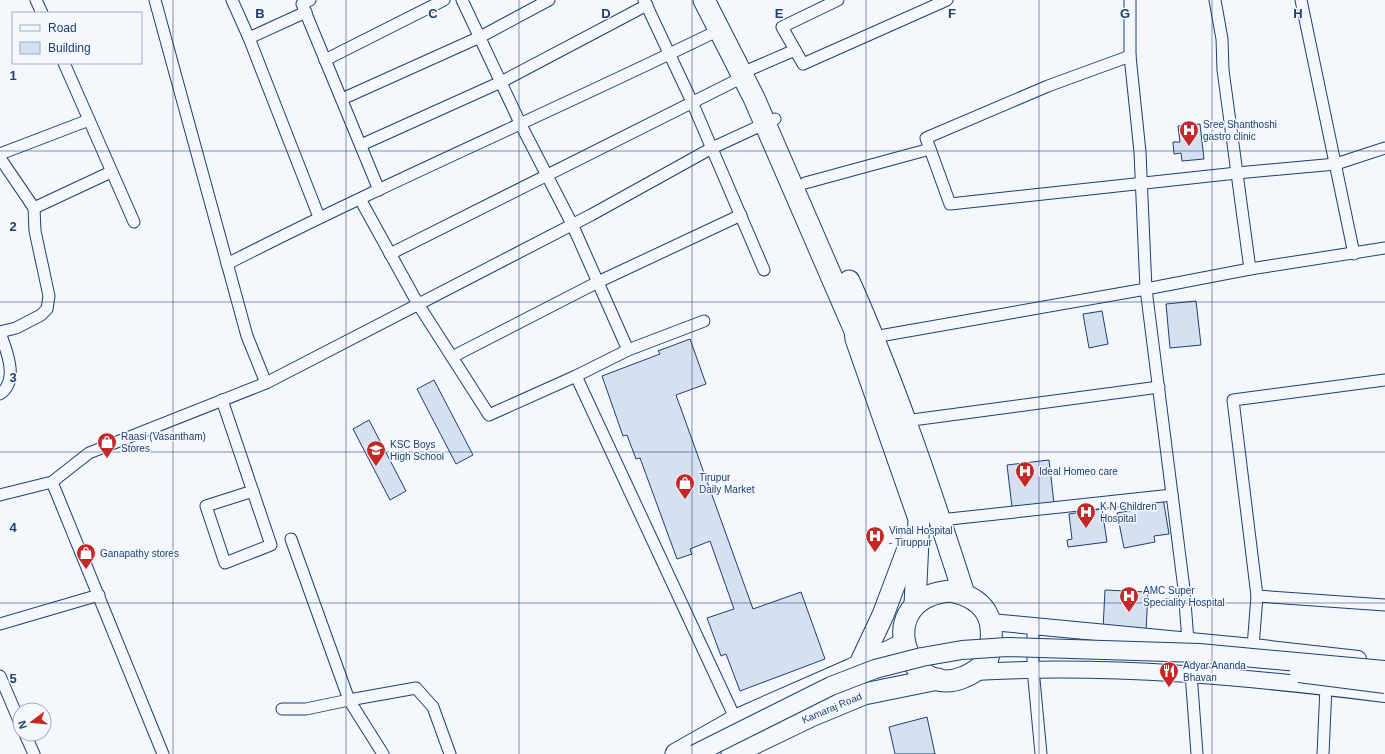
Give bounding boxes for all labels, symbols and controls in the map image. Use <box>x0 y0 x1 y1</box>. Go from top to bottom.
text: B <box>255 6 265 21</box>
text: C <box>428 6 438 21</box>
text: D <box>601 6 611 21</box>
text: E <box>775 6 784 21</box>
text: F <box>948 6 956 21</box>
text: G <box>1120 6 1130 21</box>
text: H <box>1293 6 1303 21</box>
legend <box>12 12 142 64</box>
text: Road <box>48 21 77 35</box>
text: Building <box>48 41 91 55</box>
text: 1 <box>9 68 17 83</box>
hospital icon: Sree Shanthoshi gastro clinic <box>1178 119 1200 147</box>
place label: Sree Shanthoshi gastro clinic <box>1203 119 1277 142</box>
text: 2 <box>9 219 17 234</box>
text: 3 <box>9 370 17 385</box>
shop icon: Raasi (Vasantham) Stores <box>96 431 118 459</box>
place label: Raasi (Vasantham) Stores <box>121 431 206 454</box>
school or university icon: KSC Boys High School <box>365 439 387 467</box>
place label: KSC Boys High School <box>390 439 444 462</box>
hospital icon: Ideal Homeo care <box>1014 460 1036 488</box>
place label: Ideal Homeo care <box>1039 466 1118 477</box>
shop icon: Tirupur Daily Market <box>674 472 696 500</box>
place label: Tirupur Daily Market <box>699 472 755 495</box>
hospital icon: K N Children Hospital <box>1075 501 1097 529</box>
place label: K N Children Hospital <box>1100 501 1157 524</box>
text: 4 <box>9 520 17 535</box>
hospital icon: Vimal Hospital - Tiruppur <box>864 525 886 553</box>
place label: Vimal Hospital - Tiruppur <box>889 525 953 548</box>
shop icon: Ganapathy stores <box>75 542 97 570</box>
place label: Ganapathy stores <box>100 548 179 559</box>
hospital icon: AMC Super Speciality Hospital <box>1118 585 1140 613</box>
place label: AMC Super Speciality Hospital <box>1143 585 1225 608</box>
restaurant icon: Adyar Ananda Bhavan <box>1158 660 1180 688</box>
place label: Adyar Ananda Bhavan <box>1183 660 1246 683</box>
text: 5 <box>9 671 17 686</box>
street label: Kamaraj Road <box>800 690 863 725</box>
north arrow <box>12 702 52 742</box>
text: N <box>16 719 29 730</box>

